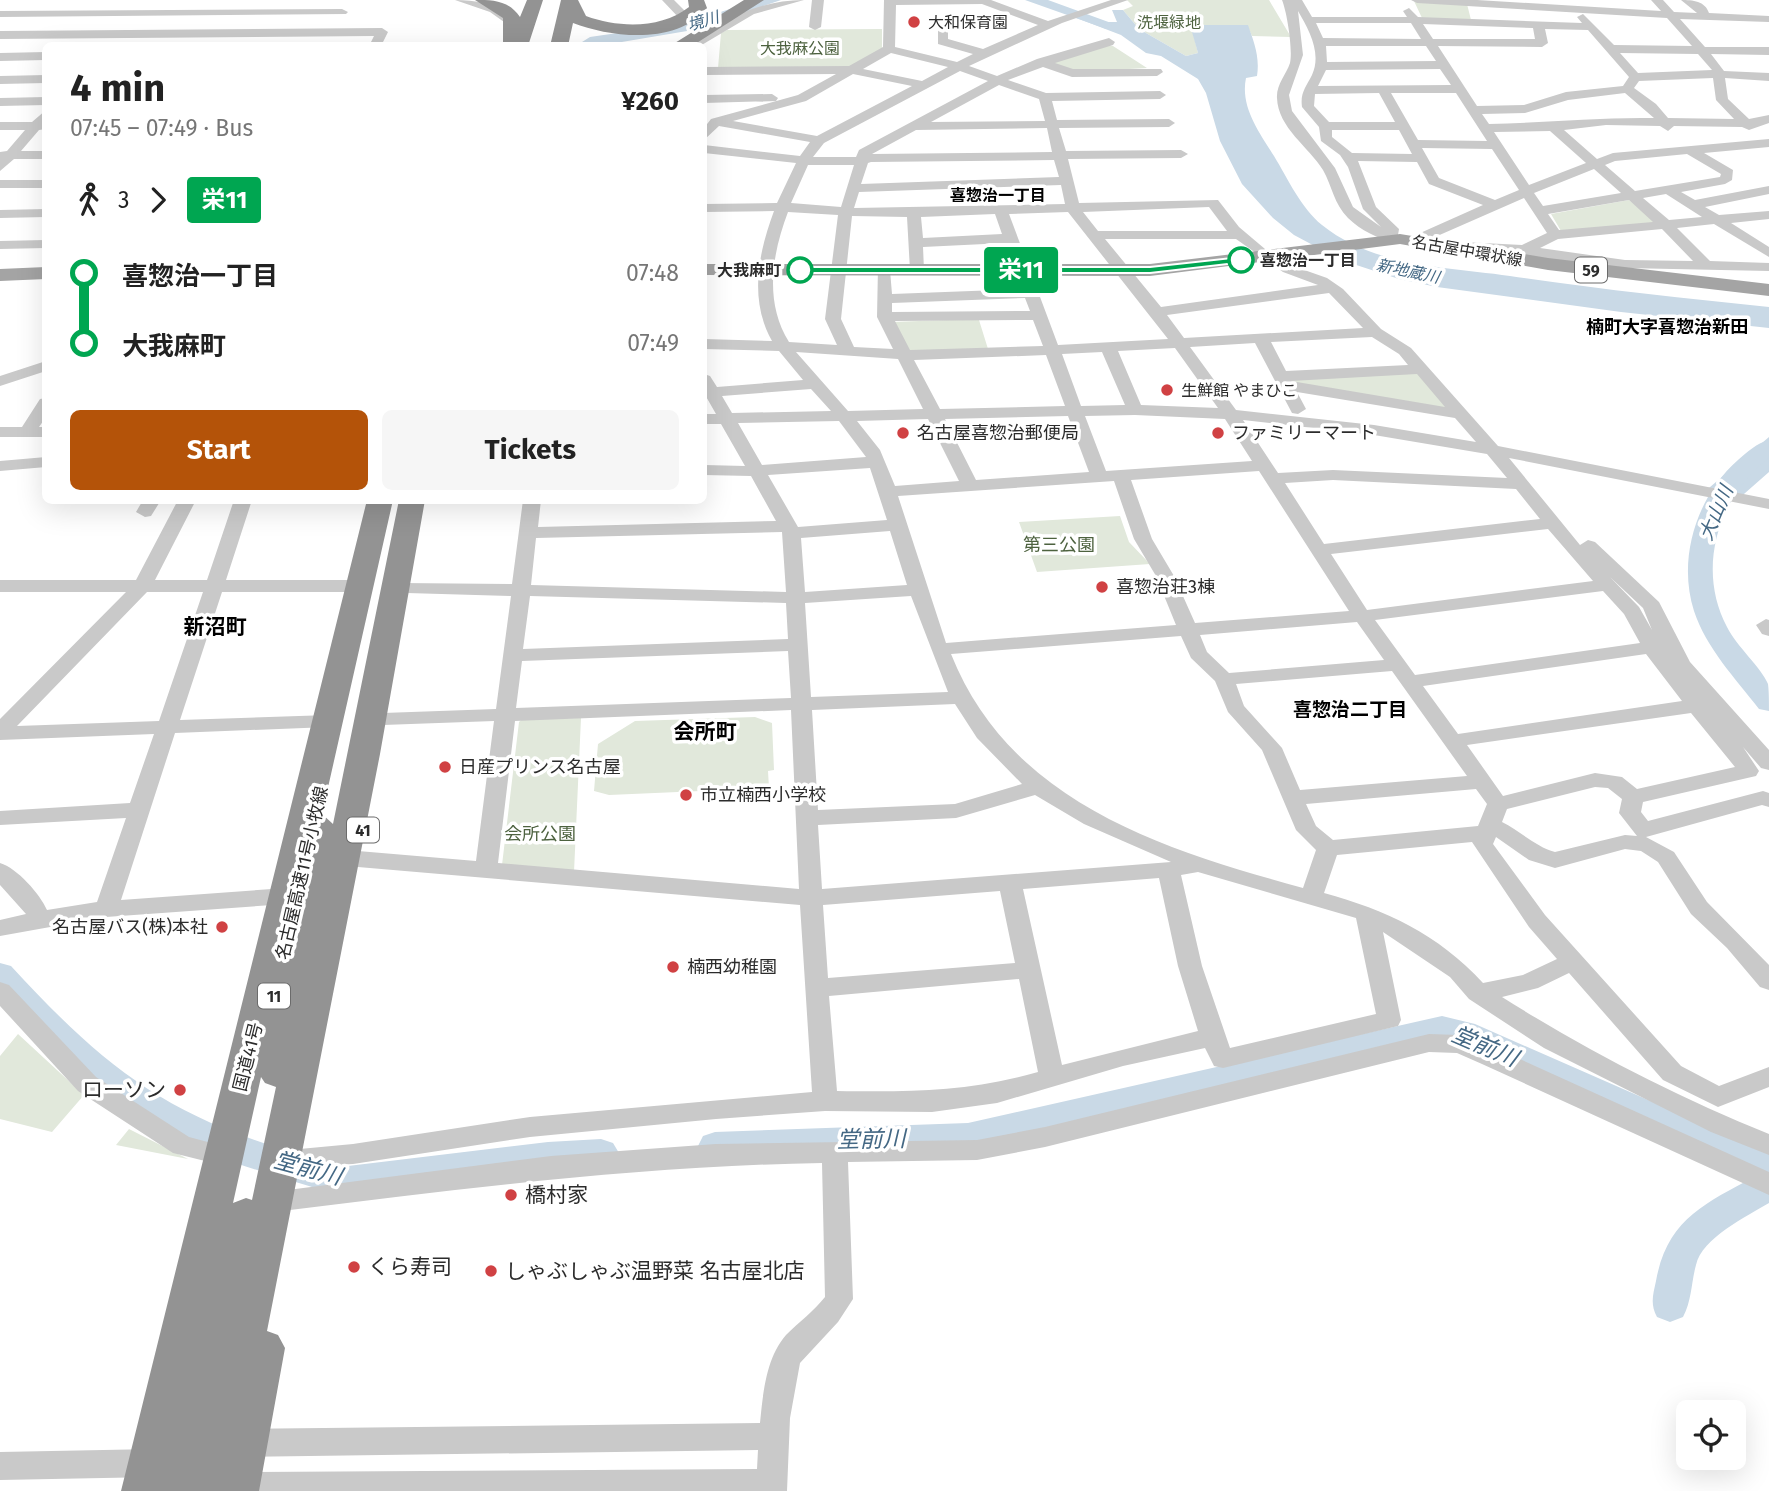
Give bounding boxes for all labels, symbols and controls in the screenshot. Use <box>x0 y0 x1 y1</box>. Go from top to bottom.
water label: 境川 <box>685 7 723 35</box>
place label: 大和保育園 <box>928 13 1008 32</box>
park label: 洗堰緑地 <box>1137 13 1201 32</box>
marker: 大和保育園 <box>906 14 922 30</box>
park label: 大我麻公園 <box>760 39 840 58</box>
text: 4 min <box>70 65 165 111</box>
text: ¥260 <box>621 86 679 117</box>
text: 07:45 – 07:49 · Bus <box>70 114 253 142</box>
icon: walk <box>70 181 108 219</box>
icon: forward <box>139 181 177 219</box>
text: 3 <box>118 186 129 214</box>
text: 栄11 <box>201 186 247 214</box>
district label: 喜惣治一丁目 <box>950 186 1046 205</box>
street label: 名古屋中環状線 <box>1410 232 1524 270</box>
line badge: 栄11 <box>981 247 1061 293</box>
marker: 喜惣治一丁目 <box>1228 247 1254 273</box>
place label: 喜惣治一丁目 <box>1260 251 1356 270</box>
water label: 新地蔵川 <box>1375 255 1443 287</box>
text: 栄11 <box>998 256 1044 284</box>
marker: 大我麻町 <box>787 257 813 283</box>
road number: 59 <box>1575 258 1607 282</box>
text: 07:48 <box>626 259 679 287</box>
text: 喜惣治一丁目 <box>122 261 278 292</box>
place label: 大我麻町 <box>717 261 781 280</box>
district label: 楠町大字喜惣治新田 <box>1586 316 1748 338</box>
text: 07:49 <box>627 329 679 357</box>
text: 大我麻町 <box>122 331 226 362</box>
place label: 生鮮館 やまひこ <box>1181 381 1297 400</box>
marker: 生鮮館 やまひこ <box>1159 382 1175 398</box>
button: Start <box>70 410 368 490</box>
button: Tickets <box>382 410 679 490</box>
place label: 名古屋喜惣治郵便局 <box>917 422 1079 444</box>
place label: ファミリーマート <box>1232 422 1376 444</box>
marker: 名古屋喜惣治郵便局 <box>895 425 911 441</box>
marker: ファミリーマート <box>1210 425 1226 441</box>
water label: 大山川 <box>1694 480 1739 544</box>
park label: 第三公園 <box>1023 534 1095 556</box>
place label: 喜惣治荘3棟 <box>1116 576 1215 598</box>
marker: 喜惣治荘3棟 <box>1094 579 1110 595</box>
district label: 新沼町 <box>184 614 247 640</box>
district label: 喜惣治二丁目 <box>1293 698 1407 721</box>
district label: 会所町 <box>674 719 737 745</box>
place label: 日産プリンス名古屋 <box>459 756 621 778</box>
marker: 日産プリンス名古屋 <box>437 759 453 775</box>
street label: 名古屋高速11号小牧線 <box>271 784 333 962</box>
place label: 市立楠西小学校 <box>700 784 826 806</box>
marker: 市立楠西小学校 <box>678 787 694 803</box>
road number: 41 <box>347 818 379 842</box>
park label: 会所公園 <box>504 823 576 845</box>
place label: 名古屋バス(株)本社 <box>52 916 208 938</box>
marker: 名古屋バス(株)本社 <box>214 919 230 935</box>
place label: 楠西幼稚園 <box>687 956 777 978</box>
marker: 楠西幼稚園 <box>665 959 681 975</box>
road number: 11 <box>258 984 290 1008</box>
street label: 国道41号 <box>229 1020 267 1094</box>
water label: 堂前川 <box>1448 1020 1525 1074</box>
place label: ローソン <box>82 1077 166 1103</box>
marker: ローソン <box>172 1082 188 1098</box>
water label: 堂前川 <box>836 1124 909 1154</box>
water label: 堂前川 <box>271 1146 348 1191</box>
place label: 橋村家 <box>525 1182 588 1208</box>
marker: 橋村家 <box>503 1187 519 1203</box>
place label: くら寿司 <box>368 1254 452 1280</box>
place label: しゃぶしゃぶ温野菜 名古屋北店 <box>505 1258 805 1284</box>
marker: くら寿司 <box>346 1259 362 1275</box>
marker: しゃぶしゃぶ温野菜 名古屋北店 <box>483 1263 499 1279</box>
map controls <box>1676 1400 1746 1470</box>
button: locate <box>1676 1400 1746 1470</box>

